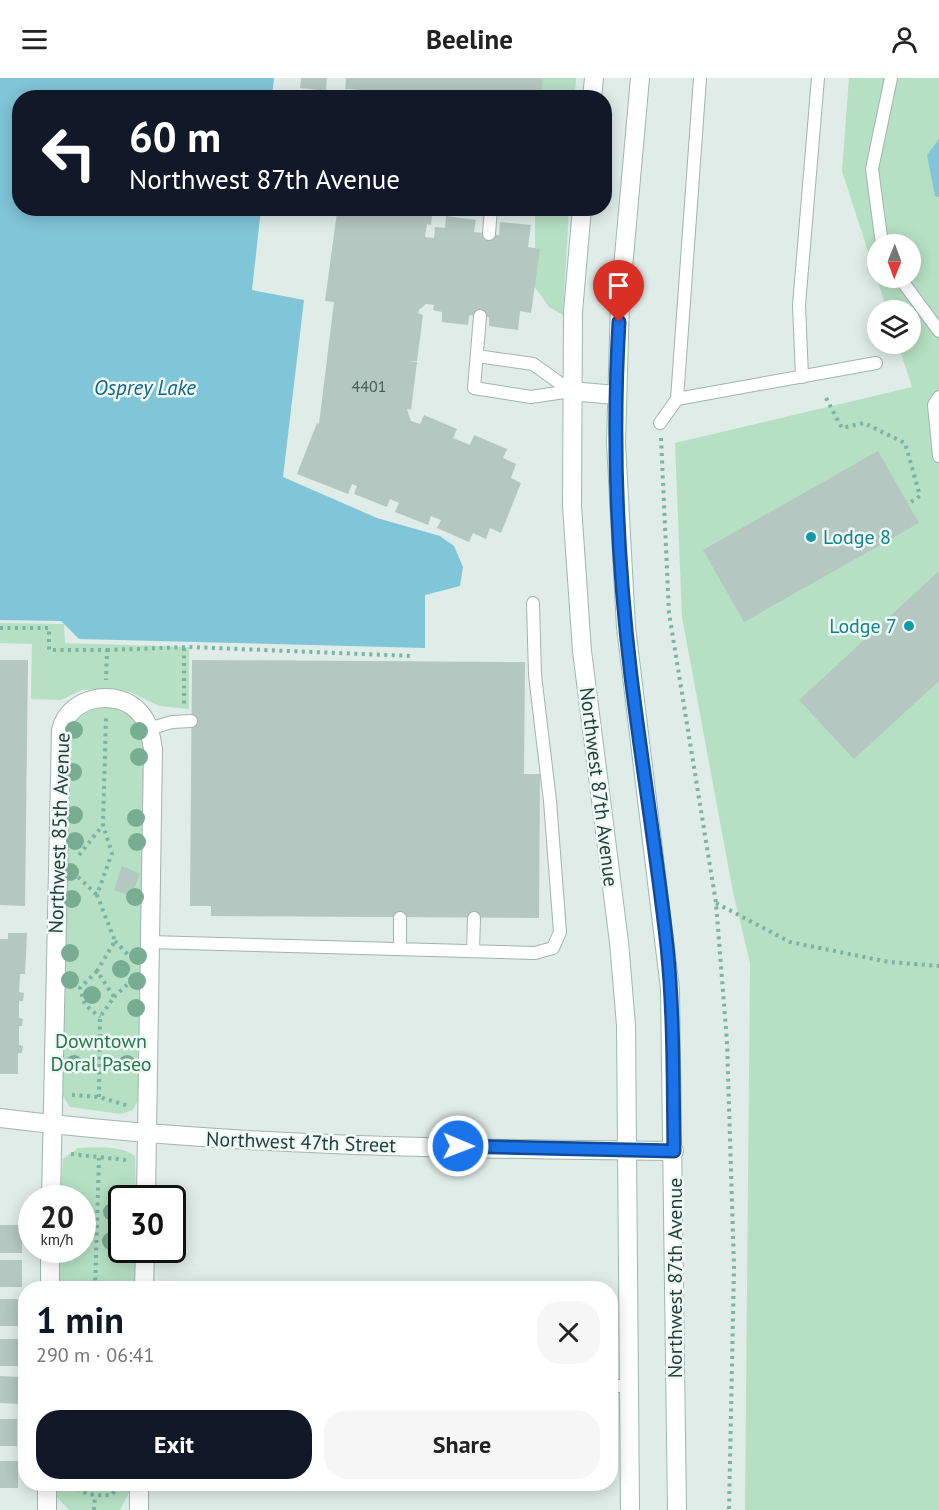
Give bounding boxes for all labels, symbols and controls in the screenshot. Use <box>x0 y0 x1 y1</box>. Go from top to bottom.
text: Beeline <box>426 22 513 56</box>
icon: menu <box>18 23 51 56</box>
icon: person <box>888 23 921 56</box>
text: 60 m <box>129 109 221 164</box>
icon: left <box>30 114 108 192</box>
text: Northwest 87th Avenue <box>129 162 400 196</box>
north arrow <box>867 234 921 288</box>
map controls <box>867 234 921 354</box>
pin <box>593 260 644 322</box>
icon: arrive <box>602 269 635 302</box>
button: layers <box>867 300 921 354</box>
water label: Osprey Lake <box>94 374 196 401</box>
house number: 4401 <box>352 376 386 396</box>
place label: Lodge 8 <box>823 524 891 550</box>
marker: Lodge 8 <box>804 530 818 544</box>
place label: Lodge 7 <box>829 613 897 639</box>
marker: Lodge 7 <box>902 619 916 633</box>
street label: Northwest 87th Avenue <box>574 686 624 888</box>
street label: Northwest 85th Avenue <box>42 732 76 934</box>
park label: Downtown Doral Paseo <box>50 1028 152 1077</box>
position arrow <box>426 1114 490 1178</box>
street label: Northwest 47th Street <box>206 1126 397 1158</box>
street label: Northwest 87th Avenue <box>662 1178 688 1378</box>
speed limit sign: 30 <box>108 1185 186 1263</box>
text: 20 <box>40 1197 74 1236</box>
text: km/h <box>41 1230 73 1249</box>
text: 1 min <box>36 1296 124 1343</box>
button: close <box>537 1301 600 1364</box>
text: 290 m · 06:41 <box>36 1342 154 1368</box>
button: Exit <box>36 1410 312 1479</box>
button: Share <box>324 1410 600 1479</box>

